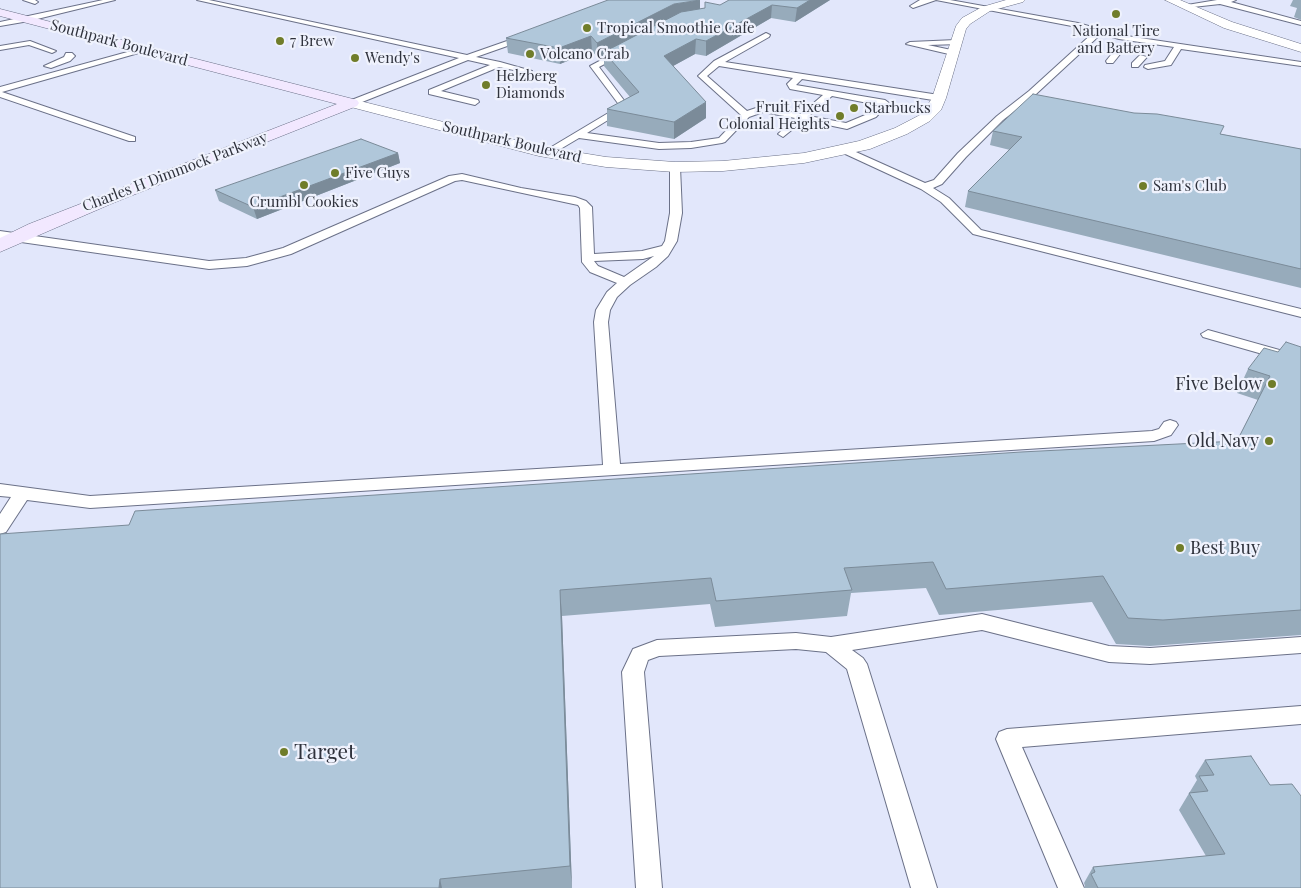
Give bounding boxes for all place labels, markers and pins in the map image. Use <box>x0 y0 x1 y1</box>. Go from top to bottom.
marker: National Tire and Battery <box>1110 8 1122 20</box>
place label: Tropical Smoothie Cafe <box>597 19 755 37</box>
marker: Tropical Smoothie Cafe <box>581 22 593 34</box>
place label: National Tire and Battery <box>1072 22 1160 57</box>
place label: 7 Brew <box>290 32 335 50</box>
marker: 7 Brew <box>274 35 286 47</box>
place label: Volcano Crab <box>540 45 629 63</box>
marker: Volcano Crab <box>524 48 536 60</box>
place label: Wendy's <box>365 49 420 67</box>
marker: Wendy's <box>349 52 361 64</box>
place label: Helzberg Diamonds <box>496 67 565 102</box>
marker: Helzberg Diamonds <box>480 79 492 91</box>
place label: Fruit Fixed Colonial Heights <box>719 98 830 133</box>
place label: Starbucks <box>864 99 931 117</box>
marker: Starbucks <box>848 102 860 114</box>
marker: Fruit Fixed Colonial Heights <box>834 110 846 122</box>
place label: Five Guys <box>345 164 410 182</box>
marker: Five Guys <box>329 167 341 179</box>
place label: Sam's Club <box>1153 177 1227 195</box>
marker: Crumbl Cookies <box>298 179 310 191</box>
marker: Sam's Club <box>1137 180 1149 192</box>
place label: Crumbl Cookies <box>250 193 358 211</box>
place label: Five Below <box>1175 373 1262 395</box>
marker: Five Below <box>1266 378 1278 390</box>
place label: Old Navy <box>1187 430 1259 452</box>
marker: Old Navy <box>1263 435 1275 447</box>
place label: Best Buy <box>1190 537 1260 559</box>
marker: Best Buy <box>1174 542 1186 554</box>
place label: Target <box>294 739 355 765</box>
marker: Target <box>278 746 290 758</box>

